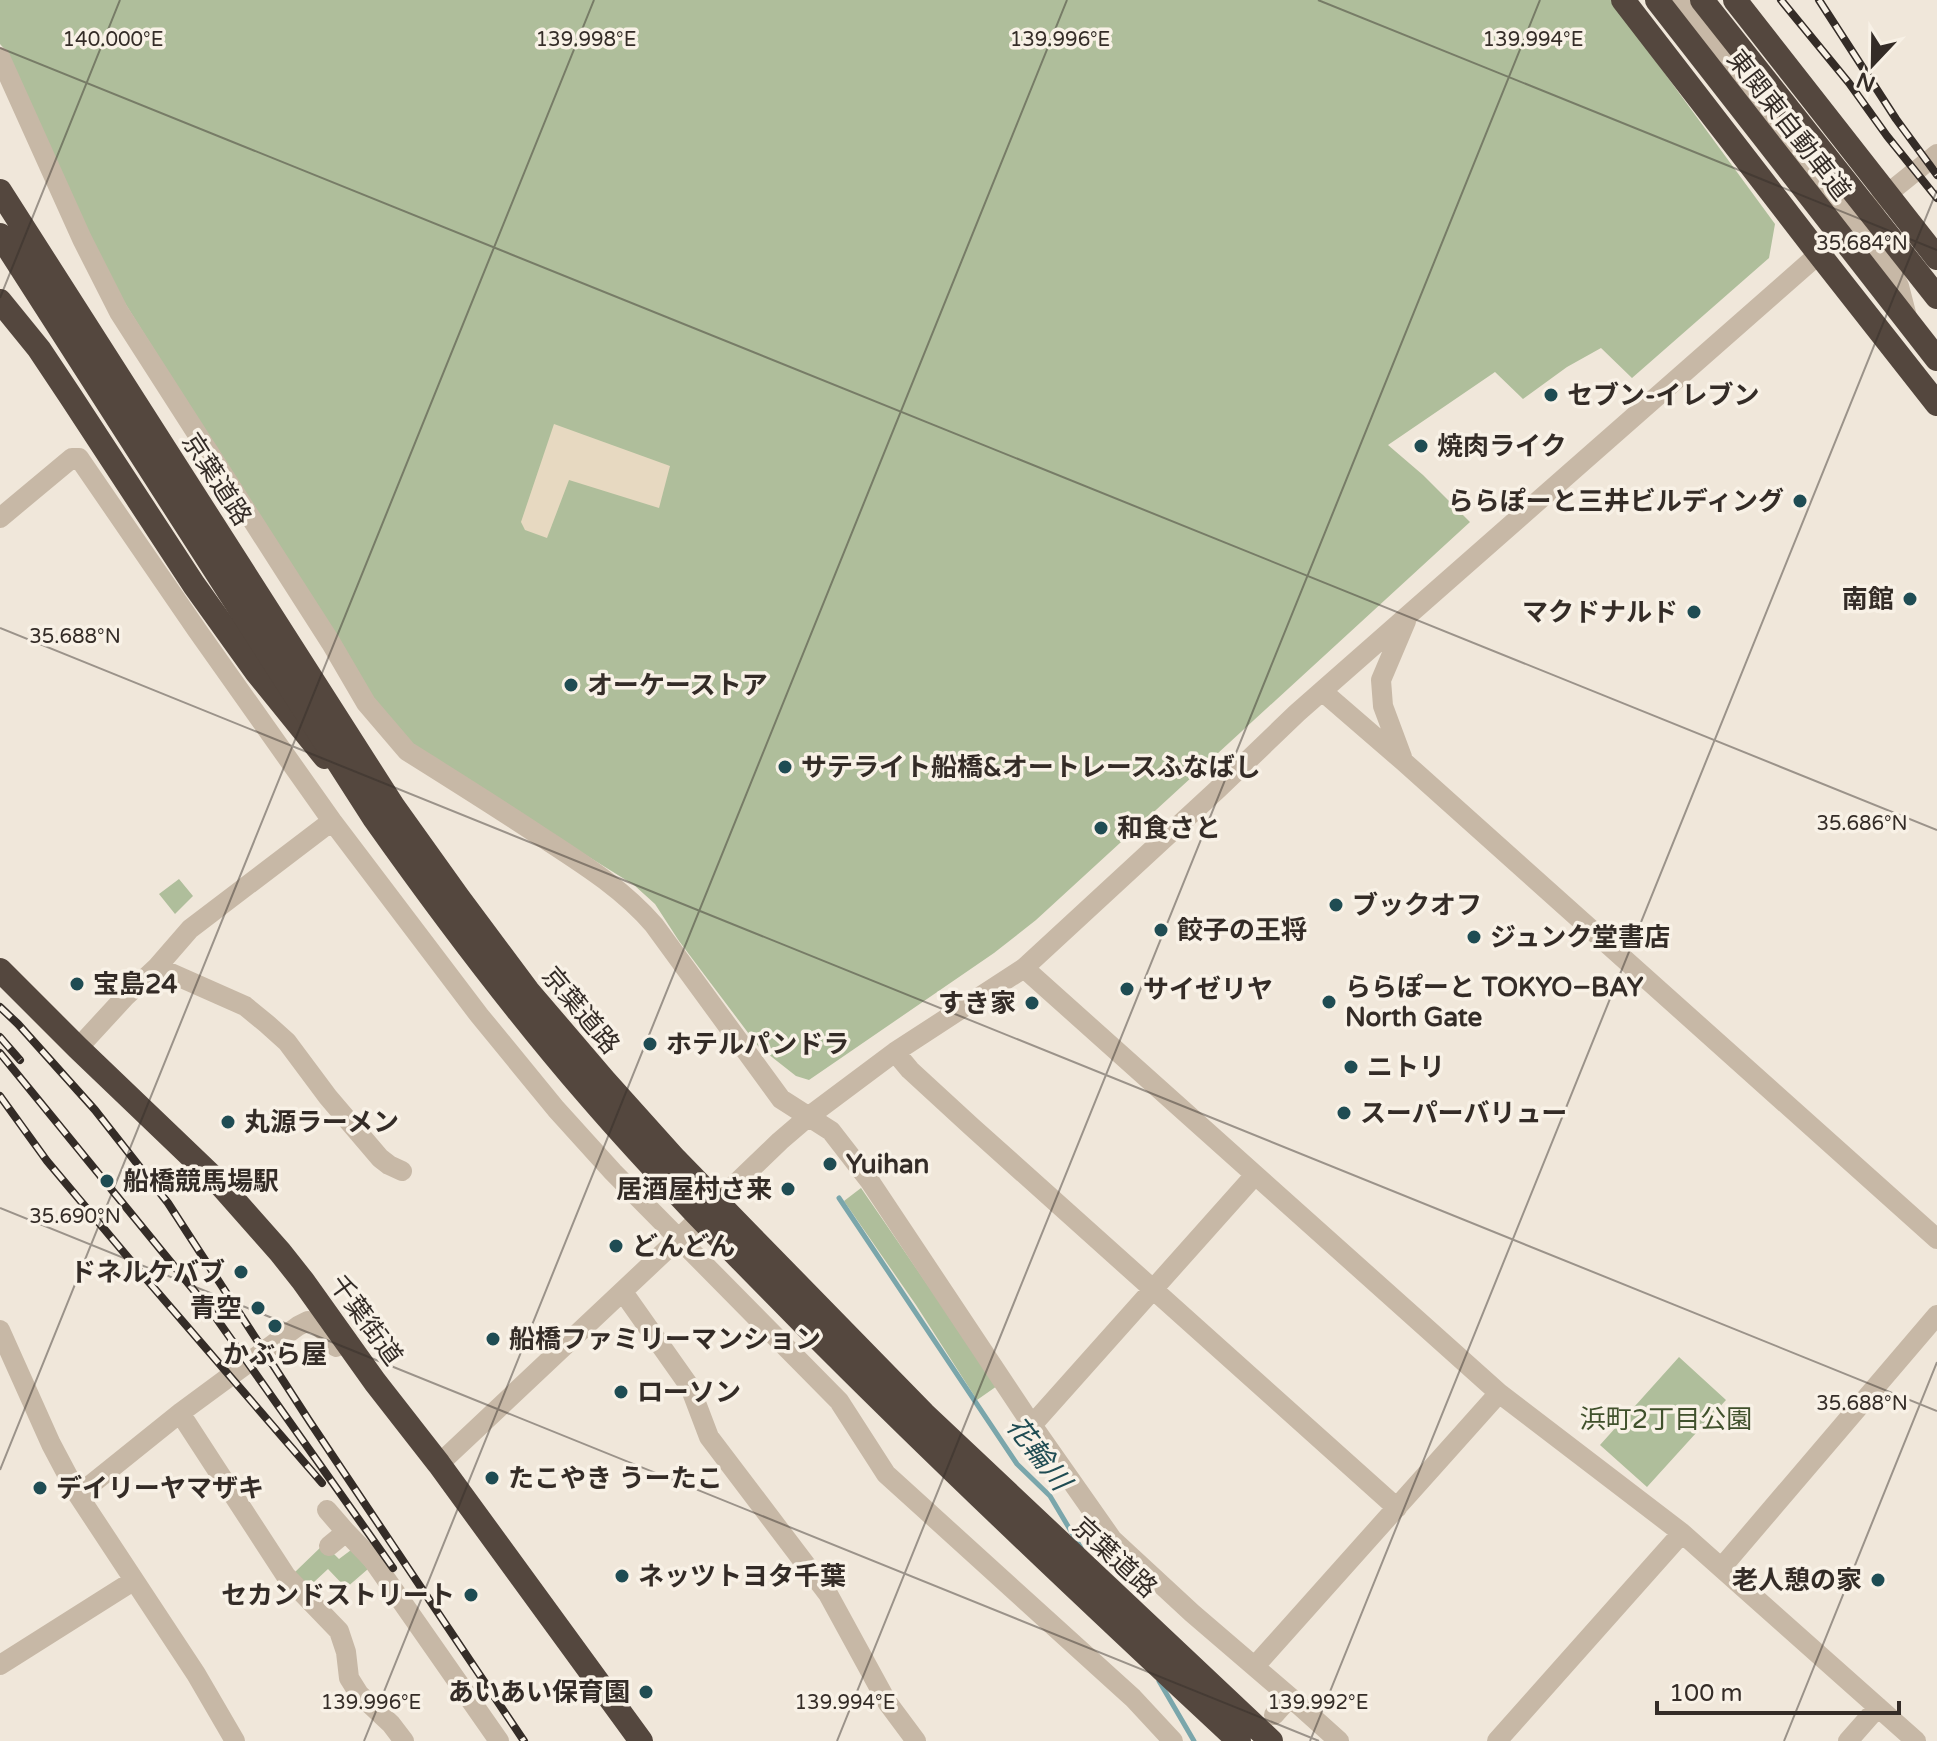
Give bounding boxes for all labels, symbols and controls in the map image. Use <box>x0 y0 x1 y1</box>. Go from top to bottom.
north arrow <box>1833 24 1913 104</box>
text: 140.000°E <box>63 28 163 52</box>
text: 139.998°E <box>536 28 636 52</box>
text: 139.996°E <box>1010 28 1110 52</box>
text: 139.994°E <box>1483 28 1583 52</box>
street label: 東関東自動車道 <box>1720 44 1857 207</box>
text: N <box>1853 66 1879 97</box>
text: 35.684°N <box>1816 232 1908 256</box>
place label: セブン-イレブン <box>1567 380 1760 411</box>
marker: セブン-イレブン <box>1542 386 1560 404</box>
street label: 京葉道路 <box>175 427 258 531</box>
place label: 焼肉ライク <box>1437 431 1566 462</box>
marker: 焼肉ライク <box>1412 437 1430 455</box>
place label: ららぽーと三井ビルディング <box>1448 486 1784 517</box>
marker: ららぽーと三井ビルディング <box>1791 492 1809 510</box>
place label: 南館 <box>1842 584 1894 615</box>
marker: 南館 <box>1901 590 1919 608</box>
place label: マクドナルド <box>1522 597 1678 628</box>
marker: マクドナルド <box>1685 603 1703 621</box>
text: 35.688°N <box>29 625 121 649</box>
place label: オーケーストア <box>587 670 768 701</box>
marker: オーケーストア <box>562 676 580 694</box>
place label: サテライト船橋&オートレースふなばし <box>801 752 1261 783</box>
marker: サテライト船橋&オートレースふなばし <box>776 758 794 776</box>
text: 35.686°N <box>1816 812 1908 836</box>
place label: 和食さと <box>1117 813 1221 844</box>
marker: 和食さと <box>1092 819 1110 837</box>
place label: ブックオフ <box>1352 890 1482 921</box>
marker: ブックオフ <box>1327 896 1345 914</box>
place label: 餃子の王将 <box>1177 915 1307 946</box>
marker: 餃子の王将 <box>1152 921 1170 939</box>
place label: ジュンク堂書店 <box>1490 922 1670 953</box>
marker: ジュンク堂書店 <box>1465 928 1483 946</box>
street label: 京葉道路 <box>535 961 626 1060</box>
place label: 宝島24 <box>93 969 178 1000</box>
place label: ららぽーと TOKYO−BAY North Gate <box>1345 972 1644 1033</box>
place label: サイゼリヤ <box>1143 974 1273 1005</box>
marker: 宝島24 <box>68 975 86 993</box>
marker: サイゼリヤ <box>1118 980 1136 998</box>
place label: すき家 <box>938 988 1016 1019</box>
marker: ららぽーと TOKYO−BAY North Gate <box>1320 993 1338 1011</box>
marker: すき家 <box>1023 994 1041 1012</box>
place label: ホテルパンドラ <box>666 1029 849 1060</box>
marker: ホテルパンドラ <box>641 1035 659 1053</box>
place label: ニトリ <box>1367 1052 1445 1083</box>
marker: ニトリ <box>1342 1058 1360 1076</box>
place label: スーパーバリュー <box>1360 1098 1567 1129</box>
marker: スーパーバリュー <box>1335 1104 1353 1122</box>
place label: 丸源ラーメン <box>244 1107 399 1138</box>
marker: 丸源ラーメン <box>219 1113 237 1131</box>
place label: Yuihan <box>846 1149 929 1180</box>
marker: Yuihan <box>821 1155 839 1173</box>
place label: 船橋競馬場駅 <box>123 1166 279 1197</box>
marker: 船橋競馬場駅 <box>98 1172 116 1190</box>
place label: 居酒屋村さ来 <box>616 1174 772 1205</box>
marker: 居酒屋村さ来 <box>779 1180 797 1198</box>
text: 35.690°N <box>29 1205 121 1229</box>
place label: どんどん <box>632 1231 735 1262</box>
marker: どんどん <box>607 1237 625 1255</box>
place label: ドネルケバブ <box>70 1257 225 1288</box>
marker: ドネルケバブ <box>232 1263 250 1281</box>
street label: 千葉街道 <box>322 1269 409 1371</box>
place label: 青空 <box>190 1293 242 1324</box>
marker: 青空 <box>249 1299 267 1317</box>
marker: かぶら屋 <box>266 1317 284 1335</box>
place label: 船橋ファミリーマンション <box>509 1324 821 1355</box>
marker: 船橋ファミリーマンション <box>484 1330 502 1348</box>
place label: かぶら屋 <box>223 1339 327 1370</box>
place label: ローソン <box>637 1377 741 1408</box>
marker: ローソン <box>612 1383 630 1401</box>
text: 35.688°N <box>1816 1392 1908 1416</box>
park label: 浜町2丁目公園 <box>1580 1404 1752 1435</box>
water label: 花輪川 <box>999 1410 1079 1500</box>
place label: たこやき うーたこ <box>508 1463 723 1494</box>
marker: たこやき うーたこ <box>483 1469 501 1487</box>
place label: デイリーヤマザキ <box>56 1473 264 1504</box>
marker: デイリーヤマザキ <box>31 1479 49 1497</box>
street label: 京葉道路 <box>1066 1511 1163 1604</box>
place label: ネッツトヨタ千葉 <box>638 1561 846 1592</box>
place label: 老人憩の家 <box>1732 1565 1862 1596</box>
marker: ネッツトヨタ千葉 <box>613 1567 631 1585</box>
marker: 老人憩の家 <box>1869 1571 1887 1589</box>
place label: セカンドストリート <box>221 1580 455 1611</box>
marker: セカンドストリート <box>462 1586 480 1604</box>
scale bar <box>1657 1665 1899 1715</box>
place label: あいあい保育園 <box>448 1677 630 1708</box>
text: 100 m <box>1669 1679 1743 1708</box>
marker: あいあい保育園 <box>637 1683 655 1701</box>
text: 139.996°E <box>321 1691 421 1715</box>
text: 139.994°E <box>795 1691 895 1715</box>
text: 139.992°E <box>1268 1691 1368 1715</box>

